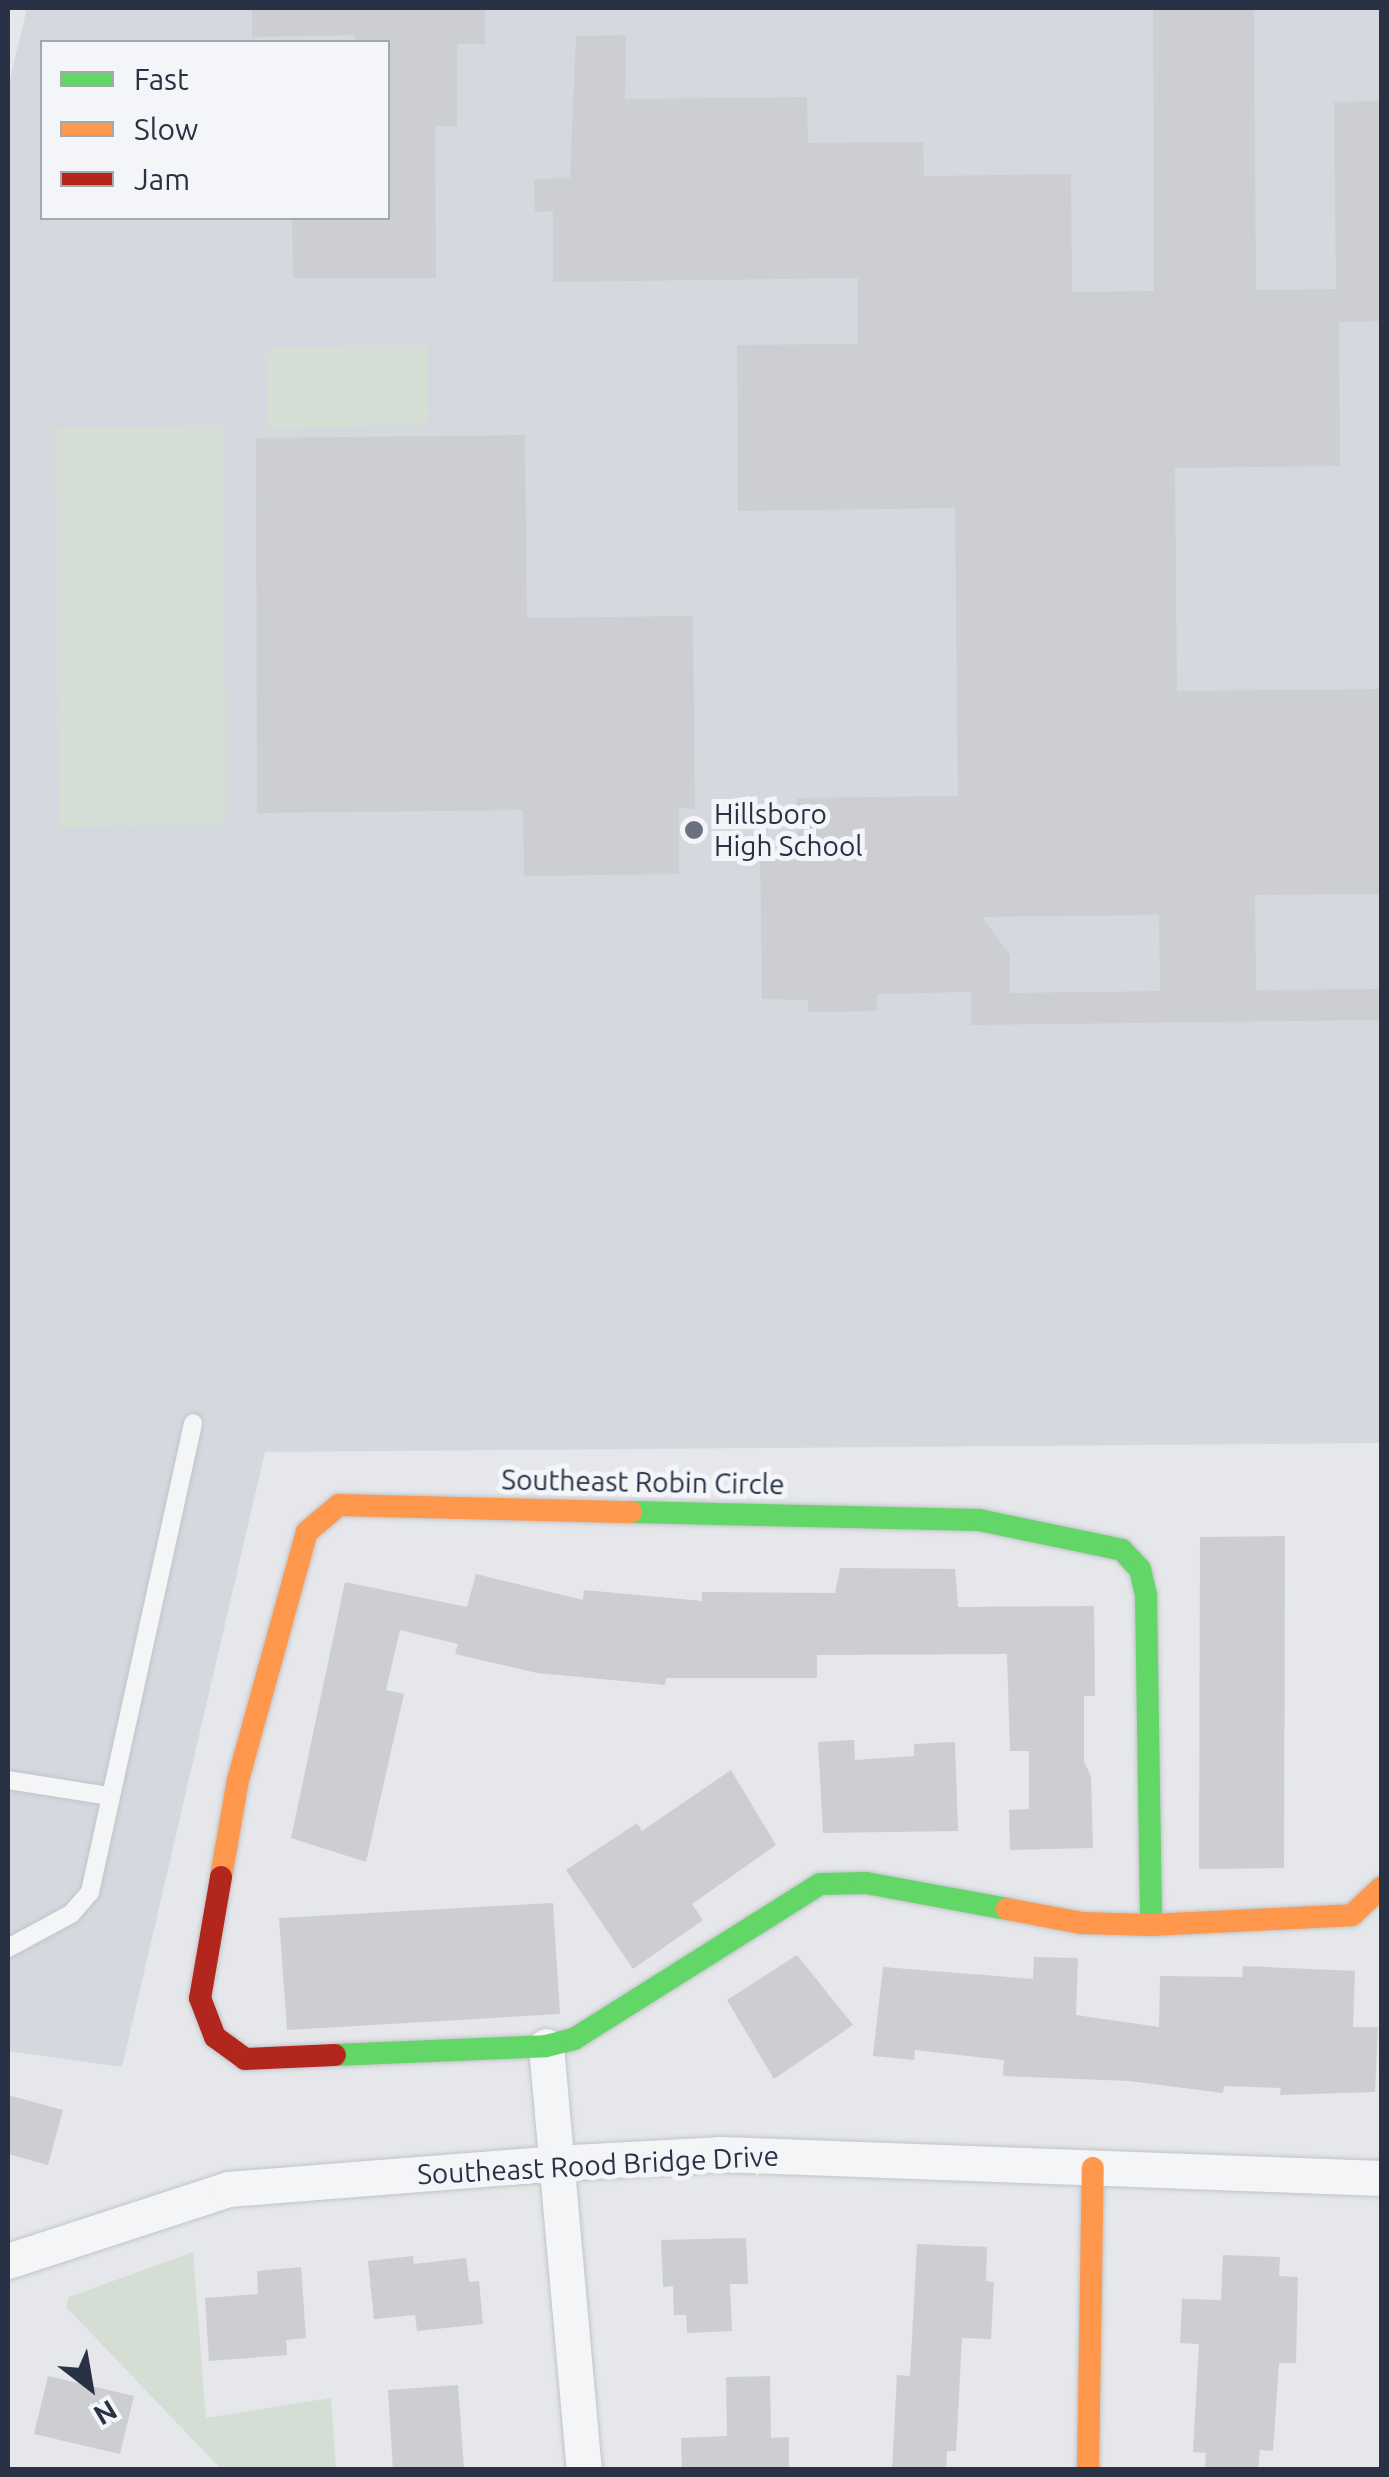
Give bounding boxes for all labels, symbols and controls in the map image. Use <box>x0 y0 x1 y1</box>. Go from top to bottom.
legend <box>40 40 390 220</box>
text: Fast <box>134 62 189 96</box>
text: Slow <box>134 112 198 146</box>
text: Jam <box>134 162 190 196</box>
place label: Hillsboro High School <box>714 797 863 863</box>
marker: Hillsboro High School <box>683 819 705 841</box>
street label: Southeast Robin Circle <box>501 1463 785 1501</box>
street label: Southeast Rood Bridge Drive <box>416 2139 780 2191</box>
north arrow <box>40 2337 140 2437</box>
text: N <box>89 2394 123 2432</box>

